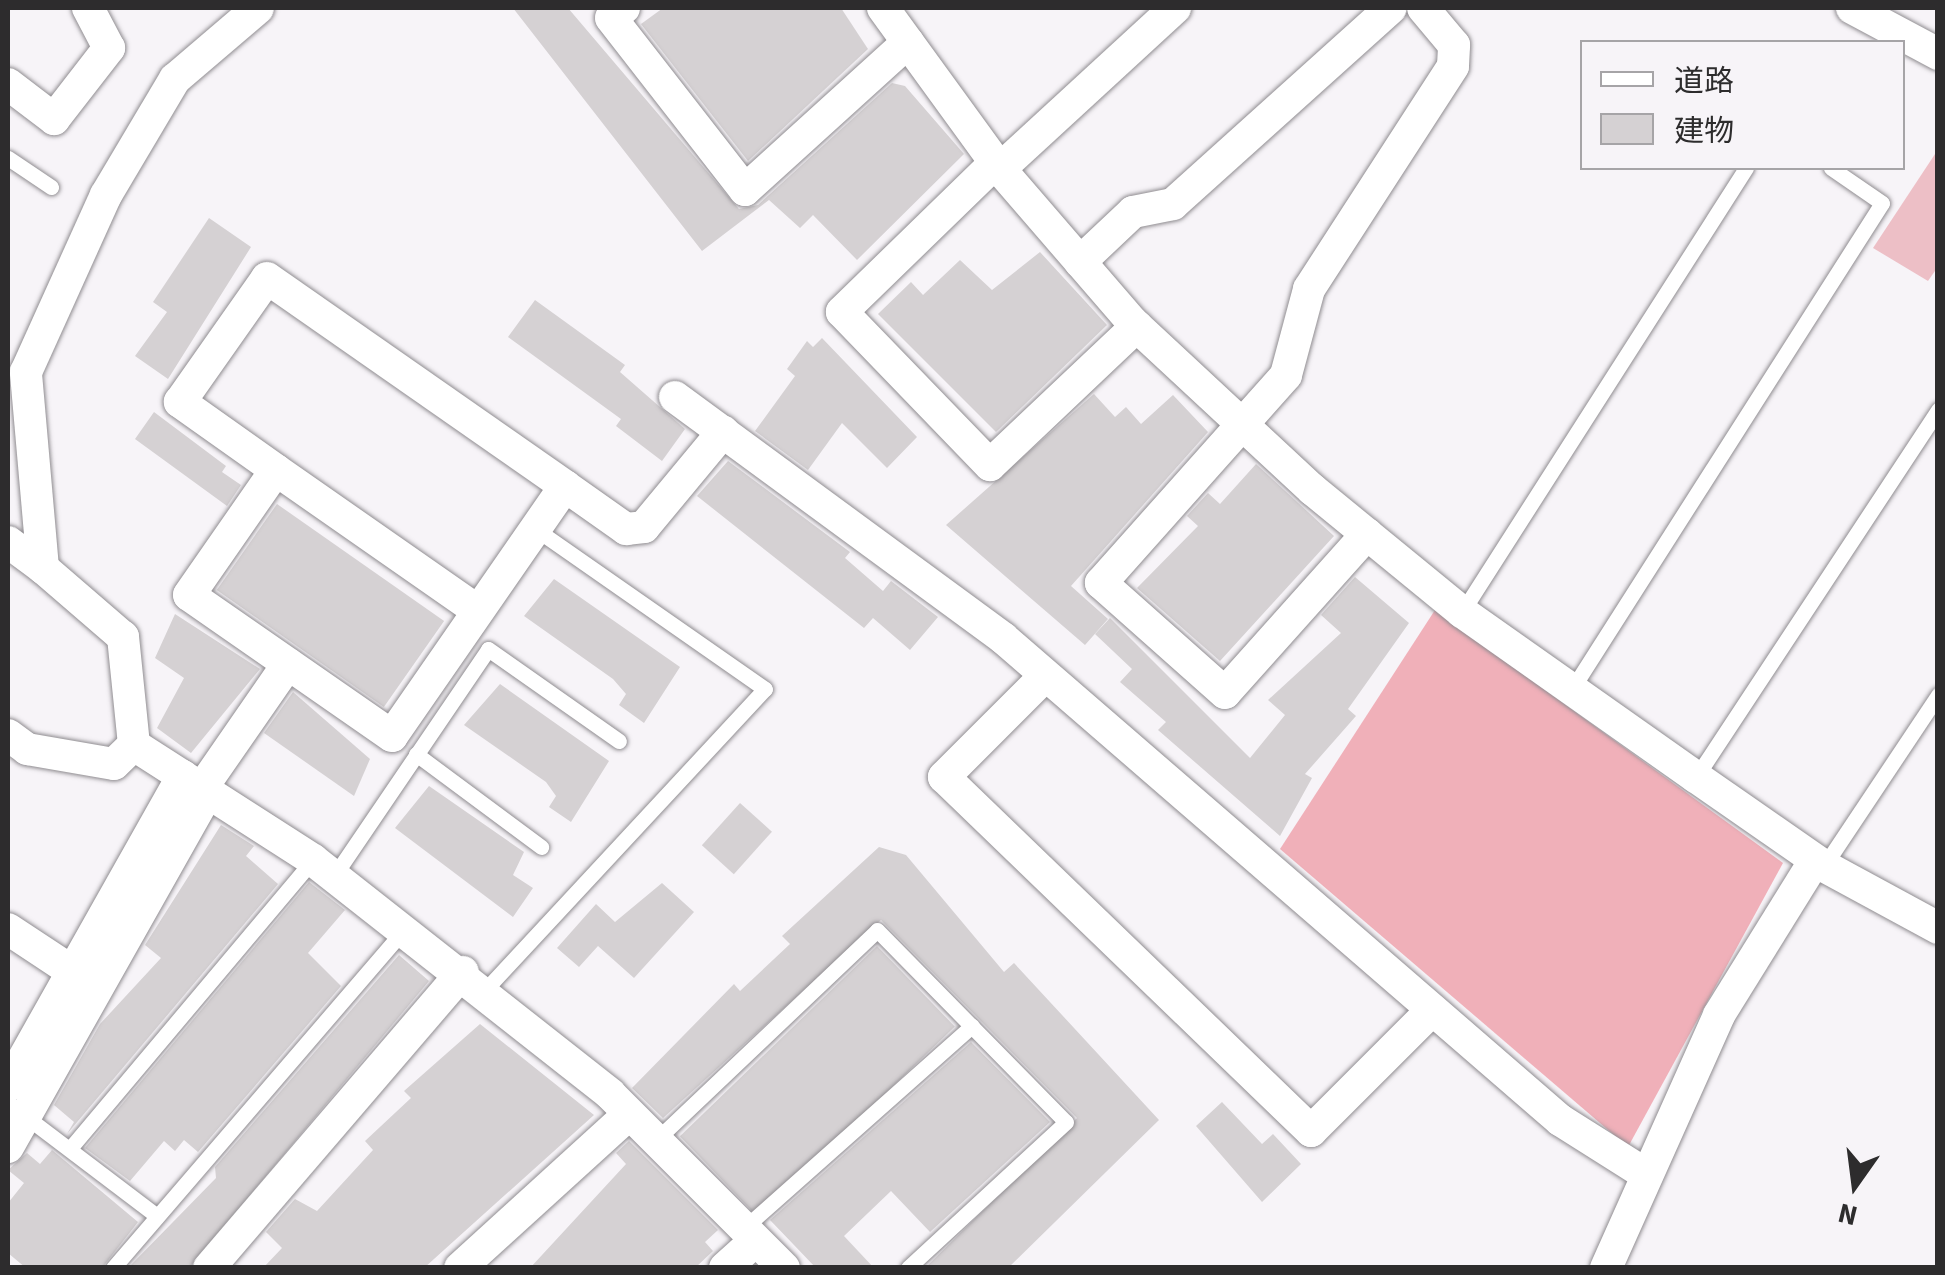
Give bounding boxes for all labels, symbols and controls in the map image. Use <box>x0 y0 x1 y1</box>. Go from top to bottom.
legend <box>1580 40 1905 170</box>
text: 道路 <box>1674 60 1734 103</box>
text: 建物 <box>1674 110 1734 153</box>
north arrow <box>1805 1135 1905 1235</box>
text: N <box>1834 1192 1862 1236</box>

